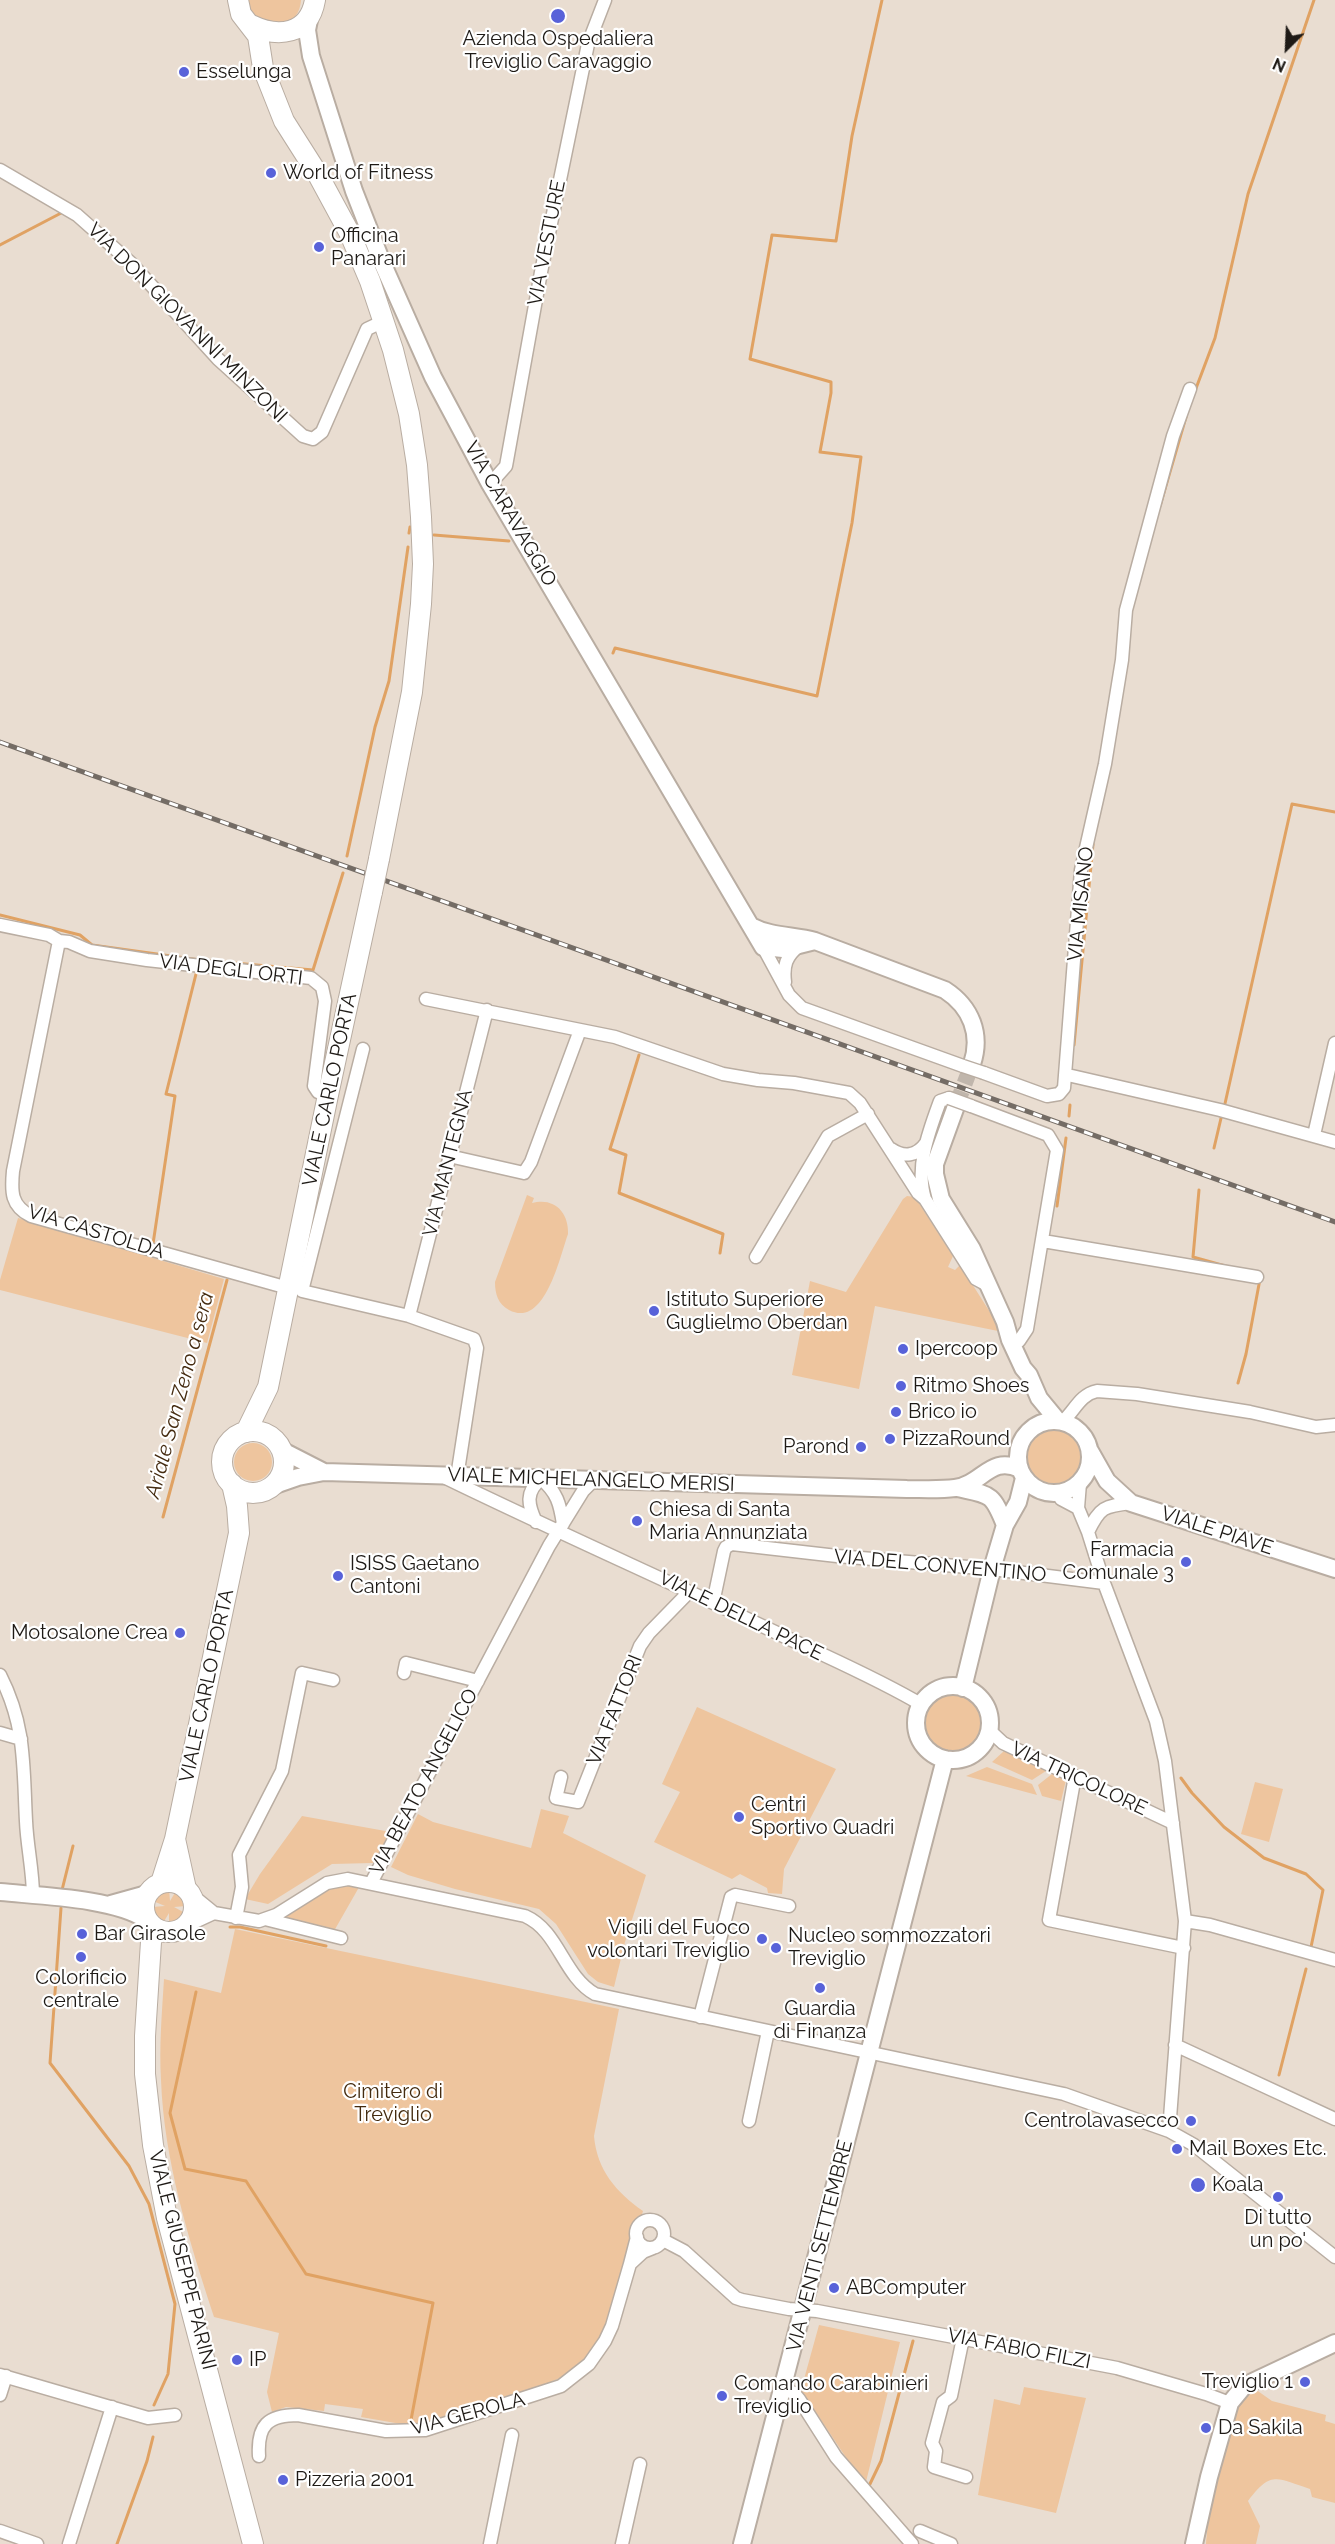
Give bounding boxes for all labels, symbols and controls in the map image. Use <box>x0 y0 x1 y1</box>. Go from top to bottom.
marker: Azienda Ospedaliera Treviglio Caravaggio <box>549 7 567 25</box>
north arrow <box>1257 18 1317 78</box>
place label: Azienda Ospedaliera Treviglio Caravaggio <box>462 27 654 74</box>
text: N <box>1270 54 1289 76</box>
place label: Esselunga <box>196 60 291 84</box>
marker: Esselunga <box>177 65 191 79</box>
place label: World of Fitness <box>283 161 433 185</box>
marker: World of Fitness <box>264 166 278 180</box>
street label: VIA VESTURE <box>523 178 571 308</box>
street label: VIA DON GIOVANNI MINZONI <box>82 218 292 428</box>
place label: Officina Panarari <box>331 224 406 271</box>
marker: Officina Panarari <box>312 240 326 254</box>
street label: VIA CARAVAGGIO <box>459 437 561 591</box>
street label: VIA MISANO <box>1063 845 1099 963</box>
street label: VIA DEGLI ORTI <box>158 949 304 991</box>
street label: VIALE CARLO PORTA <box>298 991 362 1189</box>
street label: VIA MANTEGNA <box>418 1087 478 1239</box>
street label: VIA CASTOLDA <box>25 1200 167 1264</box>
place label: Istituto Superiore Guglielmo Oberdan <box>666 1288 848 1335</box>
water label: Ariale San Zeno a sera <box>140 1289 220 1501</box>
marker: Istituto Superiore Guglielmo Oberdan <box>647 1304 661 1318</box>
place label: Ipercoop <box>915 1337 998 1361</box>
marker: Ipercoop <box>896 1342 910 1356</box>
place label: Ritmo Shoes <box>913 1374 1029 1398</box>
marker: Ritmo Shoes <box>894 1379 908 1393</box>
place label: Brico io <box>908 1400 977 1424</box>
marker: Brico io <box>889 1405 903 1419</box>
place label: PizzaRound <box>902 1427 1010 1451</box>
marker: PizzaRound <box>883 1432 897 1446</box>
place label: Parond <box>783 1435 849 1459</box>
marker: Parond <box>854 1440 868 1454</box>
street label: VIALE MICHELANGELO MERISI <box>447 1463 735 1497</box>
place label: Chiesa di Santa Maria Annunziata <box>649 1498 808 1545</box>
street label: VIALE PIAVE <box>1158 1502 1276 1560</box>
marker: Chiesa di Santa Maria Annunziata <box>630 1514 644 1528</box>
place label: Farmacia Comunale 3 <box>1063 1538 1174 1585</box>
street label: VIA DEL CONVENTINO <box>833 1545 1047 1587</box>
place label: ISISS Gaetano Cantoni <box>350 1552 479 1599</box>
marker: Farmacia Comunale 3 <box>1179 1555 1193 1569</box>
street label: VIALE DELLA PACE <box>655 1566 827 1666</box>
marker: ISISS Gaetano Cantoni <box>331 1569 345 1583</box>
street label: VIALE CARLO PORTA <box>175 1587 239 1785</box>
place label: Motosalone Crea <box>11 1621 168 1645</box>
marker: Motosalone Crea <box>173 1626 187 1640</box>
street label: VIA FATTORI <box>582 1651 648 1769</box>
street label: VIA BEATO ANGELICO <box>365 1685 483 1879</box>
street label: VIA TRICOLORE <box>1007 1737 1151 1821</box>
place label: Centri Sportivo Quadri <box>751 1793 894 1840</box>
marker: Centri Sportivo Quadri <box>732 1810 746 1824</box>
place label: Vigili del Fuoco volontari Treviglio <box>587 1916 750 1963</box>
place label: Bar Girasole <box>94 1922 206 1946</box>
place label: Nucleo sommozzatori Treviglio <box>788 1924 991 1971</box>
marker: Bar Girasole <box>75 1927 89 1941</box>
marker: Vigili del Fuoco volontari Treviglio <box>755 1932 769 1946</box>
marker: Nucleo sommozzatori Treviglio <box>769 1941 783 1955</box>
marker: Colorificio centrale <box>74 1950 88 1964</box>
place label: Colorificio centrale <box>35 1966 127 2013</box>
marker: Guardia di Finanza <box>813 1981 827 1995</box>
place label: Guardia di Finanza <box>774 1997 866 2044</box>
park label: Cimitero di Treviglio <box>343 2080 443 2127</box>
place label: Centrolavasecco <box>1024 2109 1179 2133</box>
marker: Centrolavasecco <box>1184 2114 1198 2128</box>
place label: Mail Boxes Etc. <box>1189 2137 1326 2161</box>
street label: VIA VENTI SETTEMBRE <box>782 2138 858 2354</box>
marker: Mail Boxes Etc. <box>1170 2142 1184 2156</box>
street label: VIALE GIUSEPPE PARINI <box>143 2148 221 2372</box>
place label: Koala <box>1212 2173 1263 2197</box>
marker: Koala <box>1189 2176 1207 2194</box>
marker: Di tutto un po' <box>1271 2190 1285 2204</box>
place label: Di tutto un po' <box>1244 2206 1312 2253</box>
place label: ABComputer <box>846 2276 966 2300</box>
marker: ABComputer <box>827 2281 841 2295</box>
street label: VIA FABIO FILZI <box>945 2323 1093 2375</box>
place label: IP <box>249 2348 266 2372</box>
marker: IP <box>230 2353 244 2367</box>
place label: Treviglio 1 <box>1202 2370 1293 2394</box>
place label: Comando Carabinieri Treviglio <box>734 2372 928 2419</box>
marker: Treviglio 1 <box>1298 2375 1312 2389</box>
street label: VIA GEROLA <box>408 2387 528 2441</box>
marker: Comando Carabinieri Treviglio <box>715 2389 729 2403</box>
place label: Da Sakila <box>1218 2416 1303 2440</box>
marker: Da Sakila <box>1199 2421 1213 2435</box>
place label: Pizzeria 2001 <box>295 2468 414 2492</box>
marker: Pizzeria 2001 <box>276 2473 290 2487</box>

